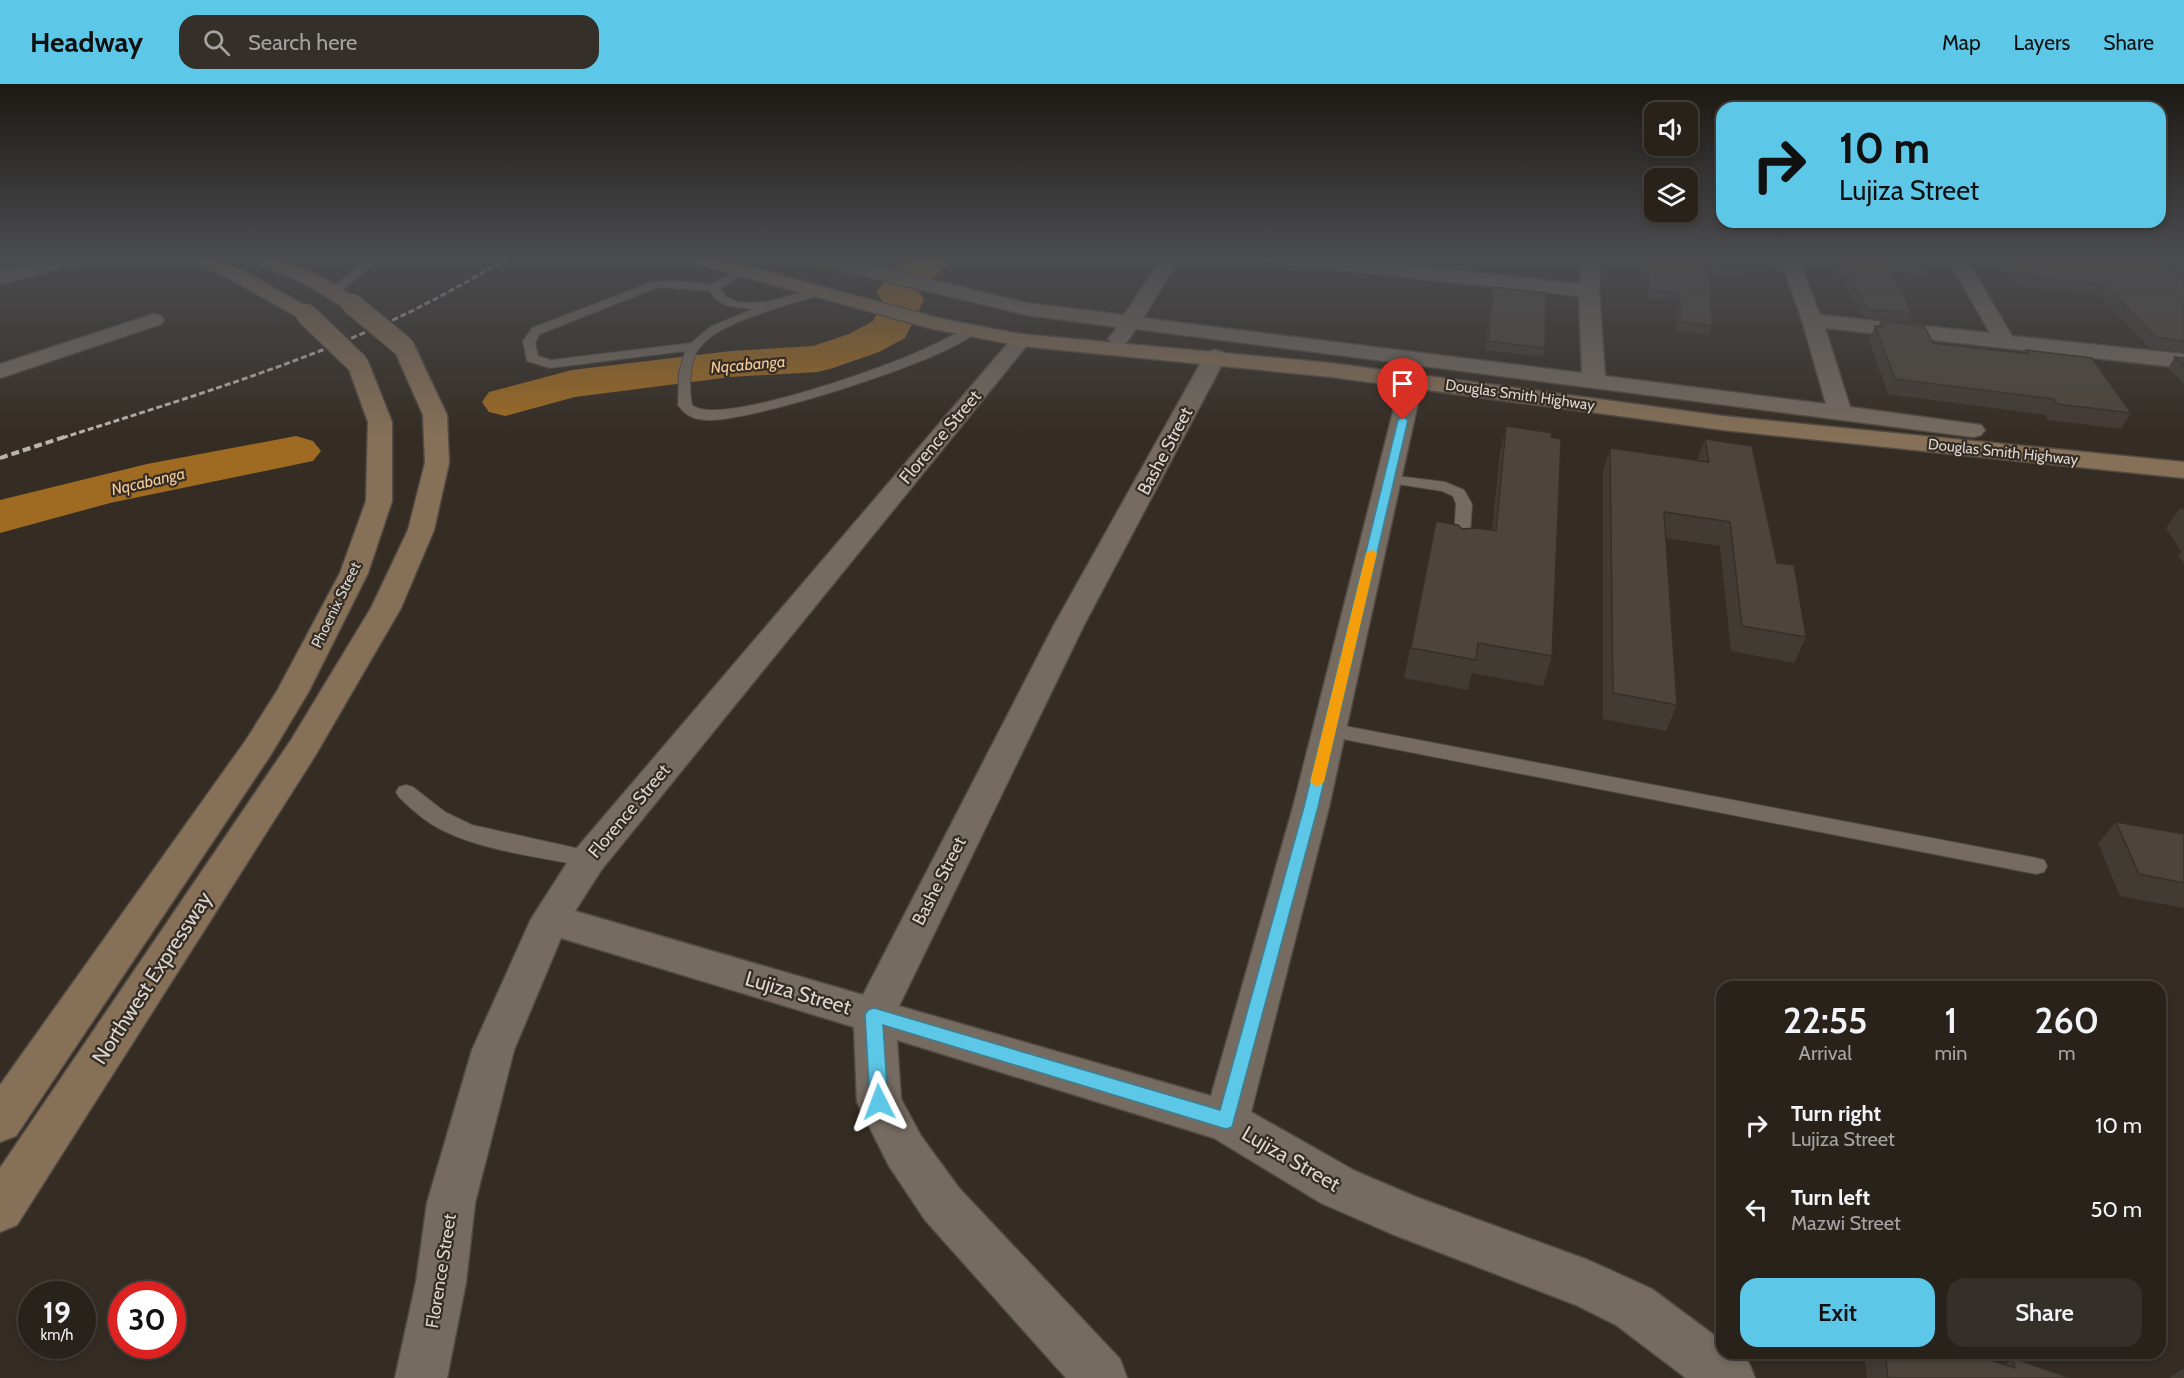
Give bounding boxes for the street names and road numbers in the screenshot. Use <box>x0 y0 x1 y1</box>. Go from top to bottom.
street label: Douglas Smith Highway <box>1444 376 1596 414</box>
street label: Florence Street <box>894 386 986 488</box>
street label: Bashe Street <box>1133 403 1197 499</box>
street label: Douglas Smith Highway <box>1927 435 2079 469</box>
street label: Phoenix Street <box>307 559 365 651</box>
street label: Florence Street <box>583 760 675 862</box>
street label: Bashe Street <box>907 833 971 929</box>
street label: Northwest Expressway <box>86 887 217 1069</box>
street label: Lujiza Street <box>742 965 854 1021</box>
street label: Lujiza Street <box>1237 1121 1345 1197</box>
street label: Florence Street <box>421 1212 461 1330</box>

